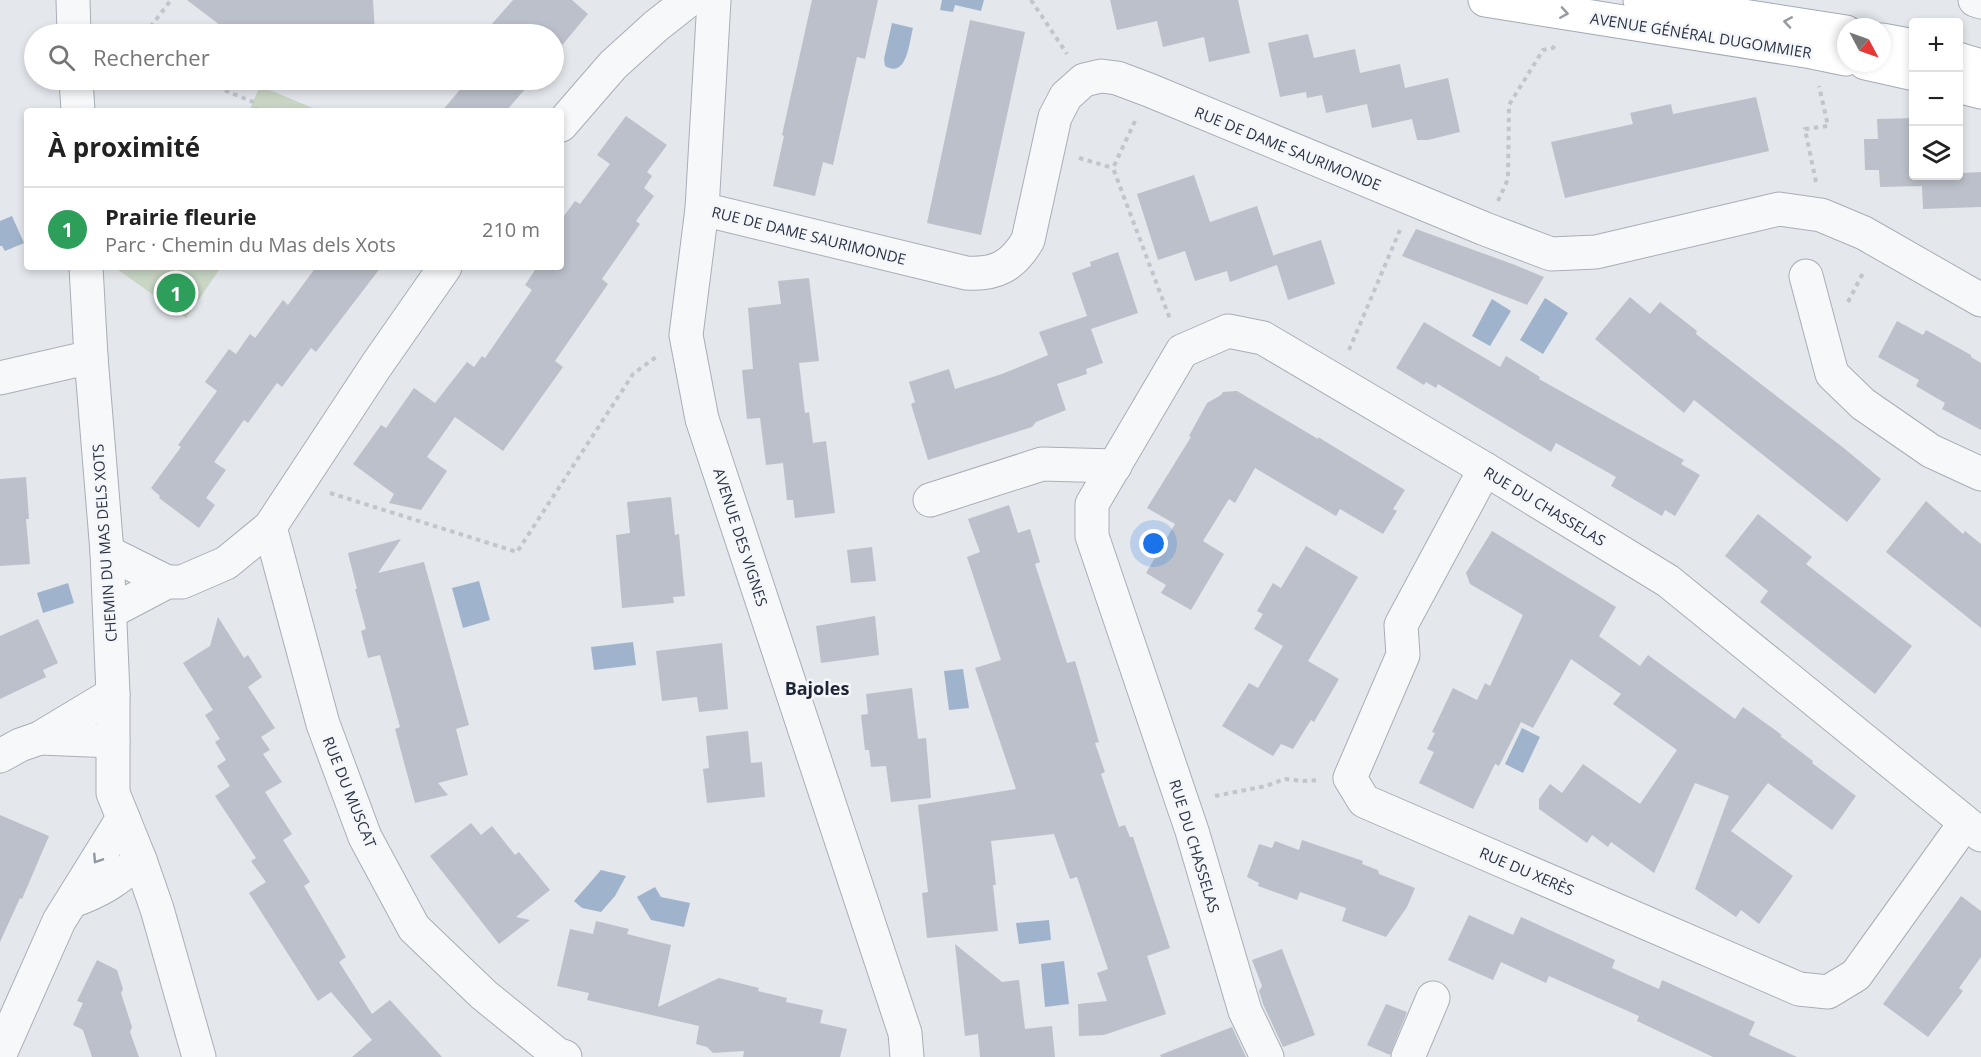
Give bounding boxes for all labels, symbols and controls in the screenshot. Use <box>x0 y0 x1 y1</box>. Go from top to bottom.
one-way arrow <box>1559 6 1569 18</box>
street label: AVENUE GÉNÉRAL DUGOMMIER <box>1589 8 1814 62</box>
one-way arrow <box>1784 17 1793 29</box>
north arrow <box>1837 18 1891 72</box>
map controls <box>1909 18 1963 180</box>
button: + <box>1909 18 1963 72</box>
search box <box>24 24 564 90</box>
icon: search <box>45 41 78 74</box>
text: Rechercher <box>93 42 210 72</box>
button: − <box>1909 72 1963 126</box>
street label: RUE DE DAME SAURIMONDE <box>1192 101 1384 195</box>
button: layers <box>1909 126 1963 180</box>
text: À proximité <box>48 129 200 165</box>
text: Prairie fleurie <box>105 201 257 231</box>
street label: RUE DE DAME SAURIMONDE <box>710 201 908 269</box>
text: 1 <box>62 216 73 243</box>
text: 210 m <box>482 216 540 243</box>
text: Parc · Chemin du Mas dels Xots <box>105 231 396 258</box>
pin: 1 <box>156 270 195 316</box>
street label: CHEMIN DU MAS DELS XOTS <box>87 443 121 643</box>
street label: RUE DU CHASSELAS <box>1481 462 1609 550</box>
street label: AVENUE DES VIGNES <box>709 465 773 609</box>
your location <box>1139 529 1168 558</box>
district label: Bajoles <box>785 676 849 700</box>
street label: RUE DU MUSCAT <box>319 734 382 851</box>
street label: RUE DU CHASSELAS <box>1165 777 1225 915</box>
street label: RUE DU XERÈS <box>1477 842 1577 900</box>
one-way arrow <box>93 852 104 863</box>

